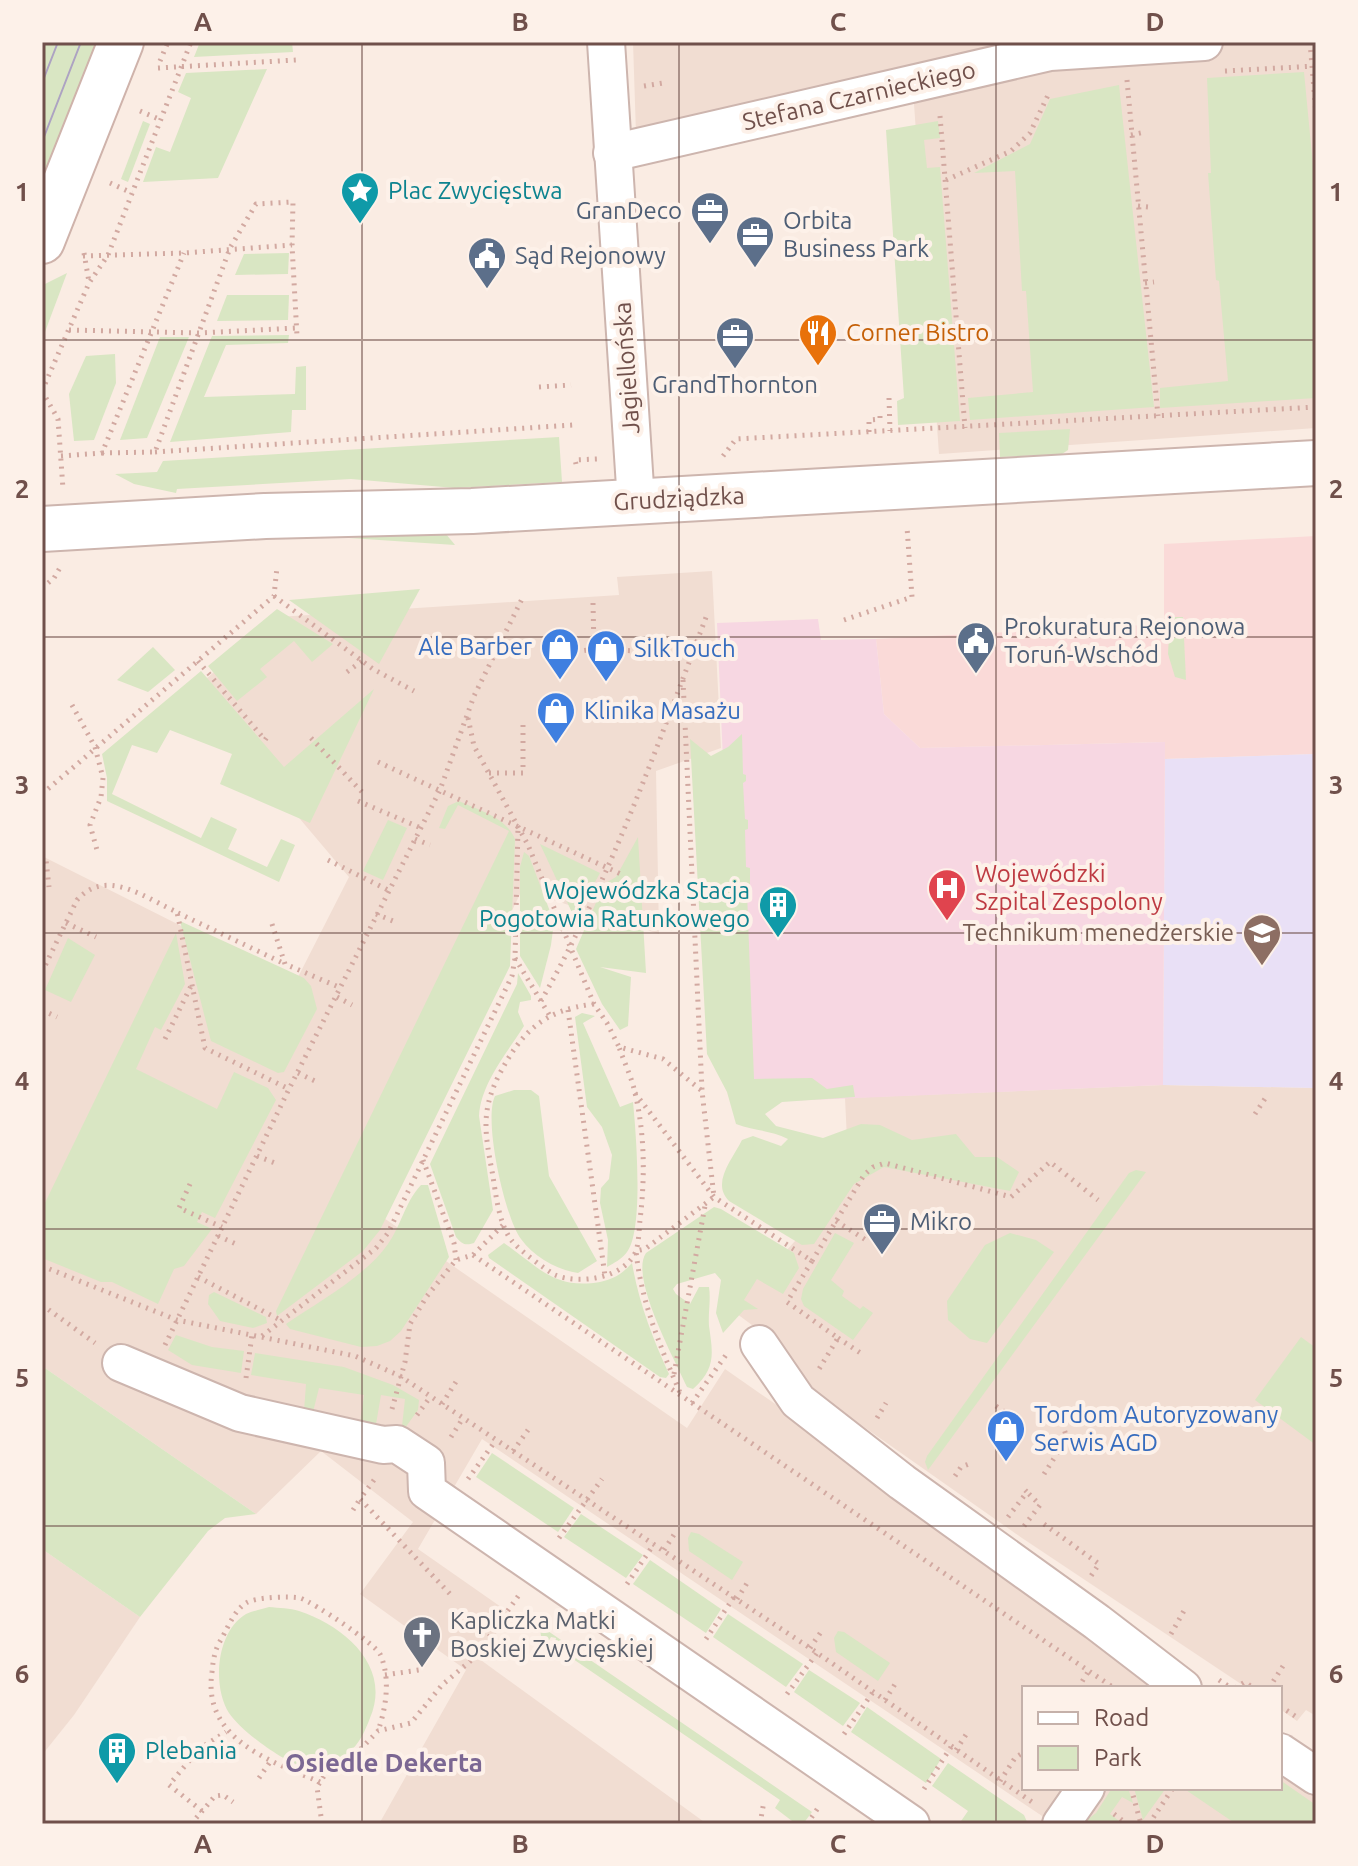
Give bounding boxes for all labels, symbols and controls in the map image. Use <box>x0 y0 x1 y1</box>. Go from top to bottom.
text: A <box>194 7 213 36</box>
text: B <box>511 7 529 36</box>
text: C <box>830 7 847 36</box>
text: D <box>1146 7 1164 36</box>
street label: Stefana Czarnieckiego <box>740 56 978 135</box>
place icon: Plac Zwycięstwa <box>339 170 381 225</box>
text: 1 <box>15 177 29 206</box>
place label: Plac Zwycięstwa <box>388 177 563 204</box>
text: 1 <box>1329 177 1343 206</box>
office icon: GranDeco <box>689 190 731 245</box>
place label: GranDeco <box>576 197 682 224</box>
place label: Orbita Business Park <box>783 207 929 262</box>
office icon: Orbita Business Park <box>734 214 776 269</box>
public building icon: Sąd Rejonowy <box>466 235 508 290</box>
place label: Sąd Rejonowy <box>515 242 666 269</box>
street label: Jagiellońska <box>608 301 645 435</box>
restaurant icon: Corner Bistro <box>797 312 839 367</box>
office icon: GrandThornton <box>714 315 756 370</box>
place label: Corner Bistro <box>846 319 989 346</box>
place label: GrandThornton <box>652 371 818 398</box>
text: 2 <box>15 474 29 503</box>
text: 2 <box>1329 474 1343 503</box>
street label: Grudziądzka <box>613 482 745 515</box>
place label: Prokuratura Rejonowa Toruń-Wschód <box>1004 613 1245 668</box>
public building icon: Prokuratura Rejonowa Toruń-Wschód <box>955 620 997 675</box>
shop icon: Ale Barber <box>539 626 581 681</box>
shop icon: SilkTouch <box>585 628 627 683</box>
place label: Ale Barber <box>418 633 532 660</box>
place label: SilkTouch <box>634 635 736 662</box>
shop icon: Klinika Masażu <box>535 690 577 745</box>
place label: Klinika Masażu <box>584 697 741 724</box>
text: 3 <box>15 770 29 799</box>
text: 3 <box>1329 770 1343 799</box>
place label: Wojewódzki Szpital Zespolony <box>975 860 1163 915</box>
hospital icon: Wojewódzki Szpital Zespolony <box>926 867 968 922</box>
place label: Wojewódzka Stacja Pogotowia Ratunkowego <box>479 877 750 932</box>
building icon: Wojewódzka Stacja Pogotowia Ratunkowego <box>757 884 799 939</box>
school or university icon: Technikum menedżerskie <box>1241 912 1283 967</box>
place label: Technikum menedżerskie <box>962 919 1234 946</box>
text: 4 <box>15 1066 29 1095</box>
text: 4 <box>1329 1066 1343 1095</box>
office icon: Mikro <box>861 1201 903 1256</box>
place label: Mikro <box>910 1208 972 1235</box>
text: 5 <box>15 1363 29 1392</box>
text: 5 <box>1329 1363 1343 1392</box>
place label: Tordom Autoryzowany Serwis AGD <box>1034 1401 1279 1456</box>
shop icon: Tordom Autoryzowany Serwis AGD <box>985 1408 1027 1463</box>
place label: Kapliczka Matki Boskiej Zwycięskiej <box>450 1607 654 1662</box>
church icon: Kapliczka Matki Boskiej Zwycięskiej <box>401 1614 443 1669</box>
text: 6 <box>15 1659 29 1688</box>
text: 6 <box>1329 1659 1343 1688</box>
legend <box>1022 1686 1282 1790</box>
text: Road <box>1094 1704 1149 1731</box>
building icon: Plebania <box>96 1730 138 1785</box>
place label: Plebania <box>145 1737 237 1764</box>
text: Park <box>1094 1744 1142 1771</box>
district label: Osiedle Dekerta <box>285 1748 483 1777</box>
text: A <box>194 1829 213 1858</box>
text: B <box>511 1829 529 1858</box>
text: C <box>830 1829 847 1858</box>
text: D <box>1146 1829 1164 1858</box>

